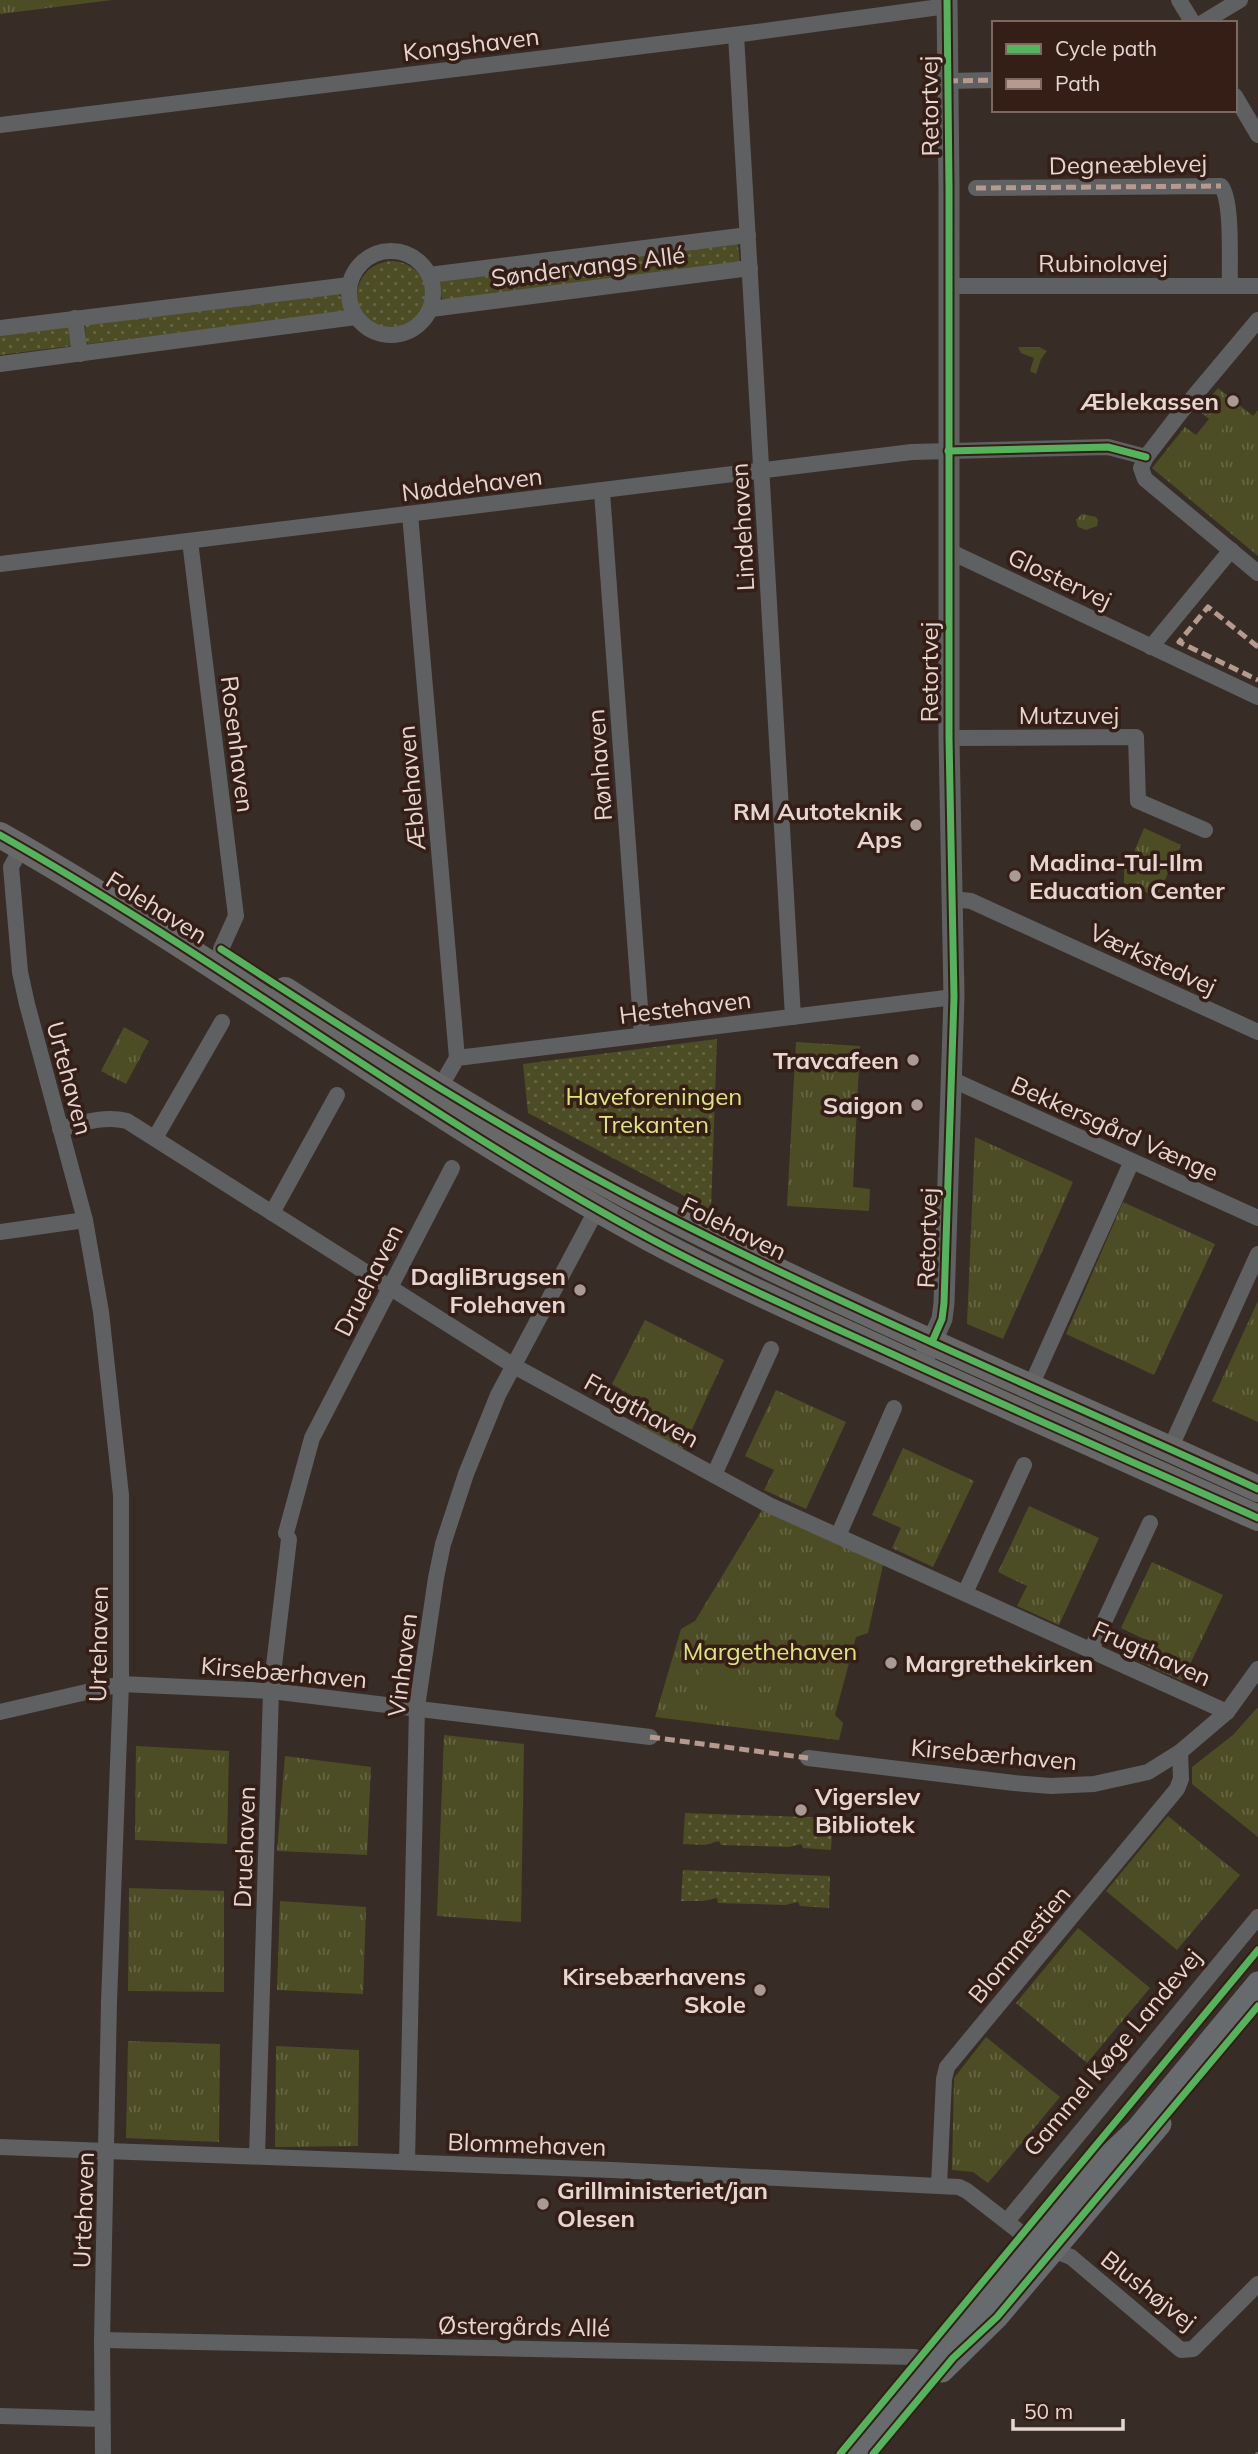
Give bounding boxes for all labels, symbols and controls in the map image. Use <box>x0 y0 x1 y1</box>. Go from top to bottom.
street label: Kongshaven <box>401 21 541 67</box>
legend <box>992 21 1237 112</box>
text: Cycle path <box>1055 35 1157 61</box>
street label: Retortvej <box>913 55 945 157</box>
text: Path <box>1055 70 1100 96</box>
street label: Degneæblevej <box>1049 148 1207 180</box>
street label: Søndervangs Allé <box>489 239 687 293</box>
street label: Rubinolavej <box>1038 248 1168 278</box>
place label: Æblekassen <box>1080 386 1219 416</box>
marker: Æblekassen <box>1225 393 1241 409</box>
street label: Nøddehaven <box>400 460 544 508</box>
street label: Lindehaven <box>724 462 760 592</box>
street label: Glostervej <box>1003 541 1117 615</box>
street label: Retortvej <box>914 622 944 722</box>
street label: Rosenhaven <box>215 674 261 814</box>
street label: Mutzuvej <box>1019 700 1119 730</box>
street label: Rønhaven <box>580 708 618 822</box>
street label: Æblehaven <box>391 724 431 853</box>
place label: RM Autoteknik Aps <box>733 796 903 854</box>
marker: RM Autoteknik Aps <box>908 817 924 833</box>
place label: Madina-Tul-Ilm Education Center <box>1029 847 1225 905</box>
street label: Folehaven <box>101 864 213 950</box>
marker: Madina-Tul-Ilm Education Center <box>1007 868 1023 884</box>
street label: Værkstedvej <box>1085 917 1221 1001</box>
street label: Hestehaven <box>617 984 753 1030</box>
street label: Urtehaven <box>40 1018 100 1138</box>
place label: Travcafeen <box>773 1045 899 1075</box>
marker: Travcafeen <box>905 1052 921 1068</box>
street label: Bekkersgård Vænge <box>1007 1069 1223 1187</box>
park label: Haveforeningen Trekanten <box>566 1081 742 1139</box>
place label: Saigon <box>823 1090 903 1120</box>
marker: Saigon <box>909 1097 925 1113</box>
street label: Retortvej <box>910 1187 944 1289</box>
street label: Folehaven <box>676 1190 792 1266</box>
street label: Druehaven <box>327 1219 409 1341</box>
place label: DagliBrugsen Folehaven <box>411 1261 566 1319</box>
marker: DagliBrugsen Folehaven <box>572 1282 588 1298</box>
street label: Frugthaven <box>579 1366 705 1454</box>
street label: Urtehaven <box>82 1586 114 1702</box>
street label: Vinhaven <box>381 1611 423 1719</box>
street label: Frugthaven <box>1088 1614 1216 1692</box>
park label: Margethehaven <box>683 1636 857 1666</box>
place label: Margrethekirken <box>905 1648 1094 1678</box>
street label: Kirsebærhaven <box>200 1650 368 1694</box>
marker: Margrethekirken <box>883 1655 899 1671</box>
street label: Kirsebærhaven <box>910 1732 1078 1776</box>
place label: Vigerslev Bibliotek <box>814 1781 921 1839</box>
street label: Druehaven <box>227 1786 261 1908</box>
marker: Vigerslev Bibliotek <box>793 1802 809 1818</box>
street label: Blommestien <box>961 1879 1077 2009</box>
street label: Gammel Køge Landevej <box>1016 1942 1208 2162</box>
place label: Kirsebærhavens Skole <box>562 1961 746 2019</box>
marker: Kirsebærhavens Skole <box>752 1982 768 1998</box>
street label: Blommehaven <box>447 2126 607 2162</box>
street label: Urtehaven <box>66 2151 100 2269</box>
place label: Grillministeriet/jan Olesen <box>557 2175 768 2233</box>
marker: Grillministeriet/jan Olesen <box>535 2196 551 2212</box>
street label: Blushøjvej <box>1095 2244 1203 2336</box>
street label: Østergårds Allé <box>438 2309 610 2343</box>
scale bar <box>1013 2388 1123 2432</box>
text: 50 m <box>1024 2398 1073 2424</box>

